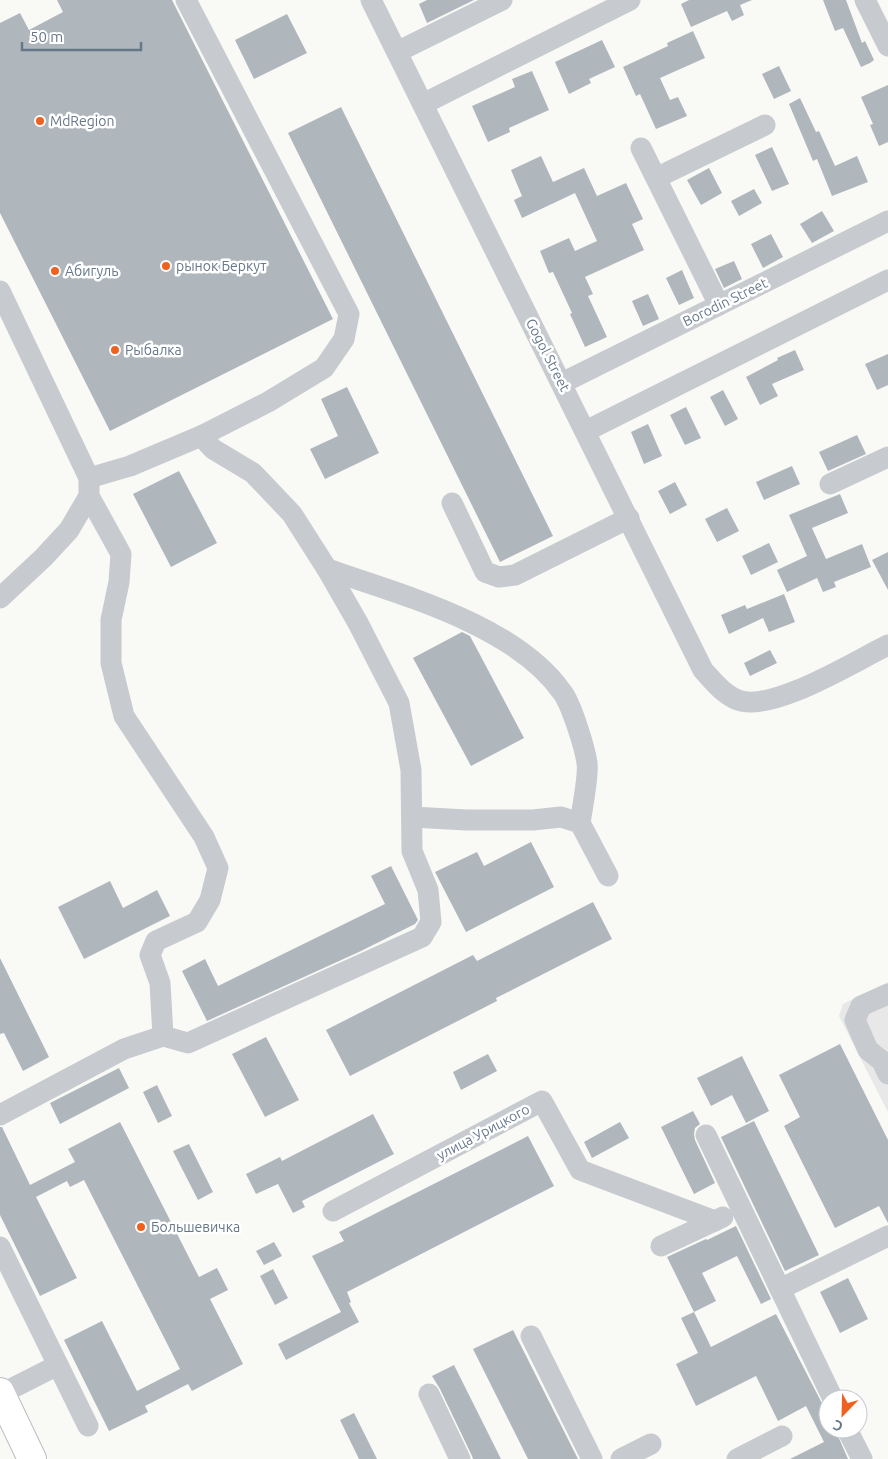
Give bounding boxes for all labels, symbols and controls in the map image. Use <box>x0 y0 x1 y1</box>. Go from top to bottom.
scale bar <box>22 20 141 52</box>
text: 50 m <box>30 28 63 45</box>
place label: MdRegion <box>50 113 114 129</box>
marker: MdRegion <box>34 115 46 127</box>
place label: рынок Беркут <box>176 258 266 274</box>
marker: рынок Беркут <box>160 260 172 272</box>
place label: Абигуль <box>65 263 118 279</box>
marker: Абигуль <box>49 265 61 277</box>
street label: Borodin Street <box>680 274 770 329</box>
street label: Gogol Street <box>523 316 573 395</box>
place label: Рыбалка <box>125 342 182 358</box>
marker: Рыбалка <box>109 344 121 356</box>
street label: улица Урицкого <box>434 1101 532 1163</box>
place label: Большевичка <box>151 1219 240 1235</box>
marker: Большевичка <box>135 1221 147 1233</box>
north arrow <box>818 1389 868 1439</box>
text: С <box>831 1417 845 1435</box>

